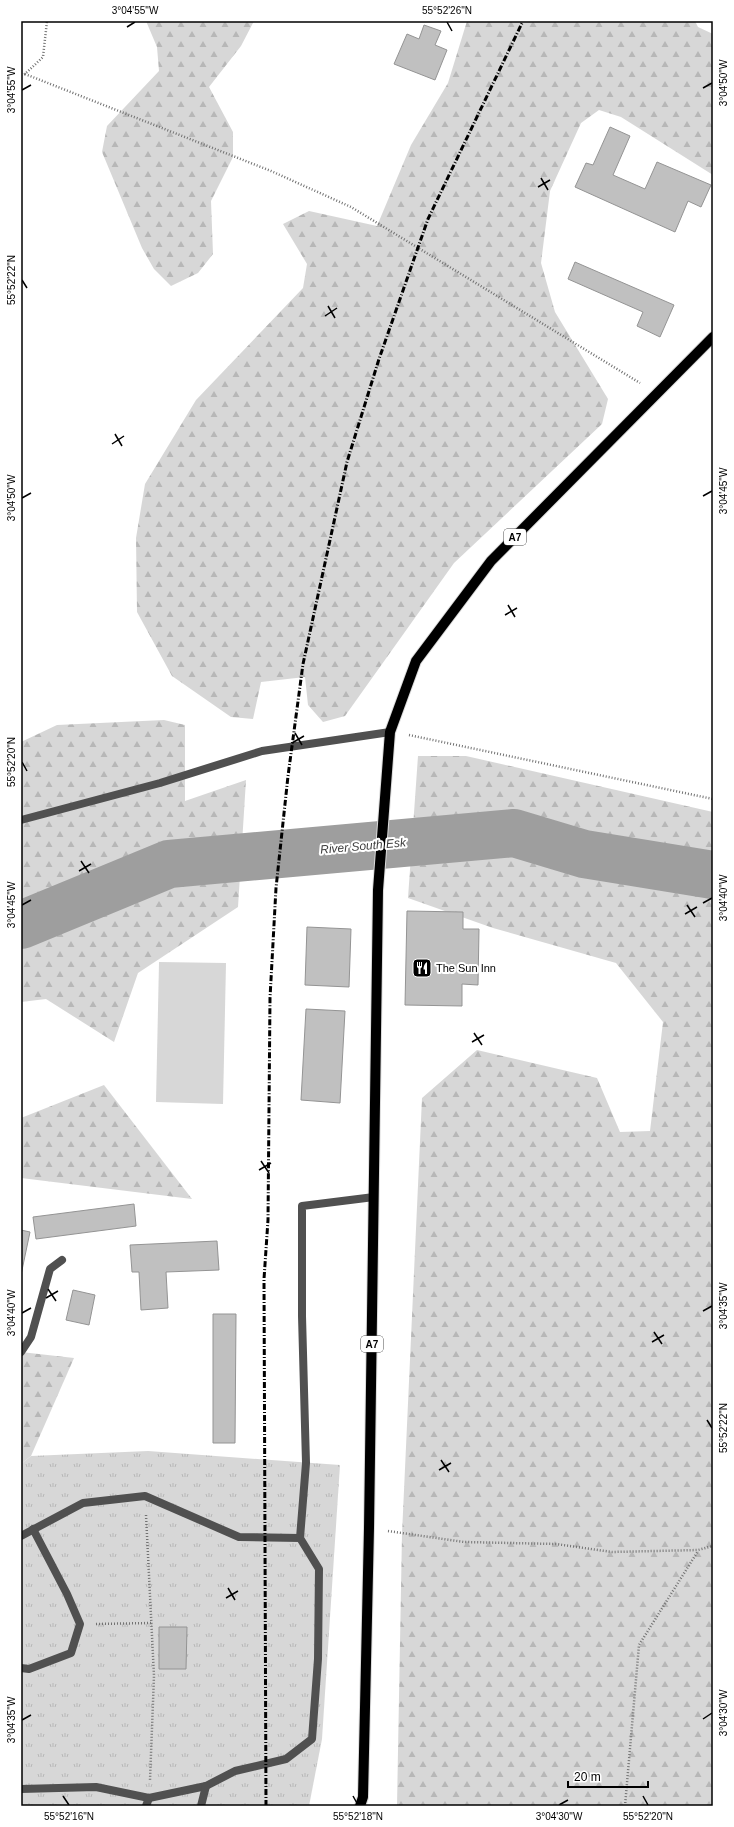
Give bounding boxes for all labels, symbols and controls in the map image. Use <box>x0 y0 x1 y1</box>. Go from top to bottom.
text: 3°04'55"W <box>112 5 159 16</box>
text: 55°52'26"N <box>422 5 472 16</box>
text: 3°04'50"W <box>718 59 729 106</box>
text: 3°04'55"W <box>6 66 17 113</box>
text: 55°52'22"N <box>6 255 17 305</box>
text: 3°04'45"W <box>718 467 729 514</box>
text: 3°04'50"W <box>6 474 17 521</box>
road number: A7 <box>504 529 526 545</box>
text: 55°52'20"N <box>6 737 17 787</box>
water label: River South Esk <box>320 835 407 857</box>
text: 3°04'40"W <box>718 874 729 921</box>
text: 3°04'45"W <box>6 881 17 928</box>
restaurant icon: The Sun Inn <box>411 957 433 979</box>
place label: The Sun Inn <box>436 962 496 974</box>
text: 3°04'35"W <box>718 1282 729 1329</box>
text: 3°04'40"W <box>6 1289 17 1336</box>
road number: A7 <box>361 1336 383 1352</box>
text: 55°52'22"N <box>718 1403 729 1453</box>
text: 3°04'30"W <box>718 1689 729 1736</box>
text: 3°04'35"W <box>6 1696 17 1743</box>
scale bar <box>568 1763 648 1789</box>
text: 20 m <box>574 1770 601 1784</box>
text: 55°52'16"N <box>44 1811 94 1822</box>
text: 55°52'18"N <box>333 1811 383 1822</box>
text: 3°04'30"W <box>536 1811 583 1822</box>
text: 55°52'20"N <box>623 1811 673 1822</box>

